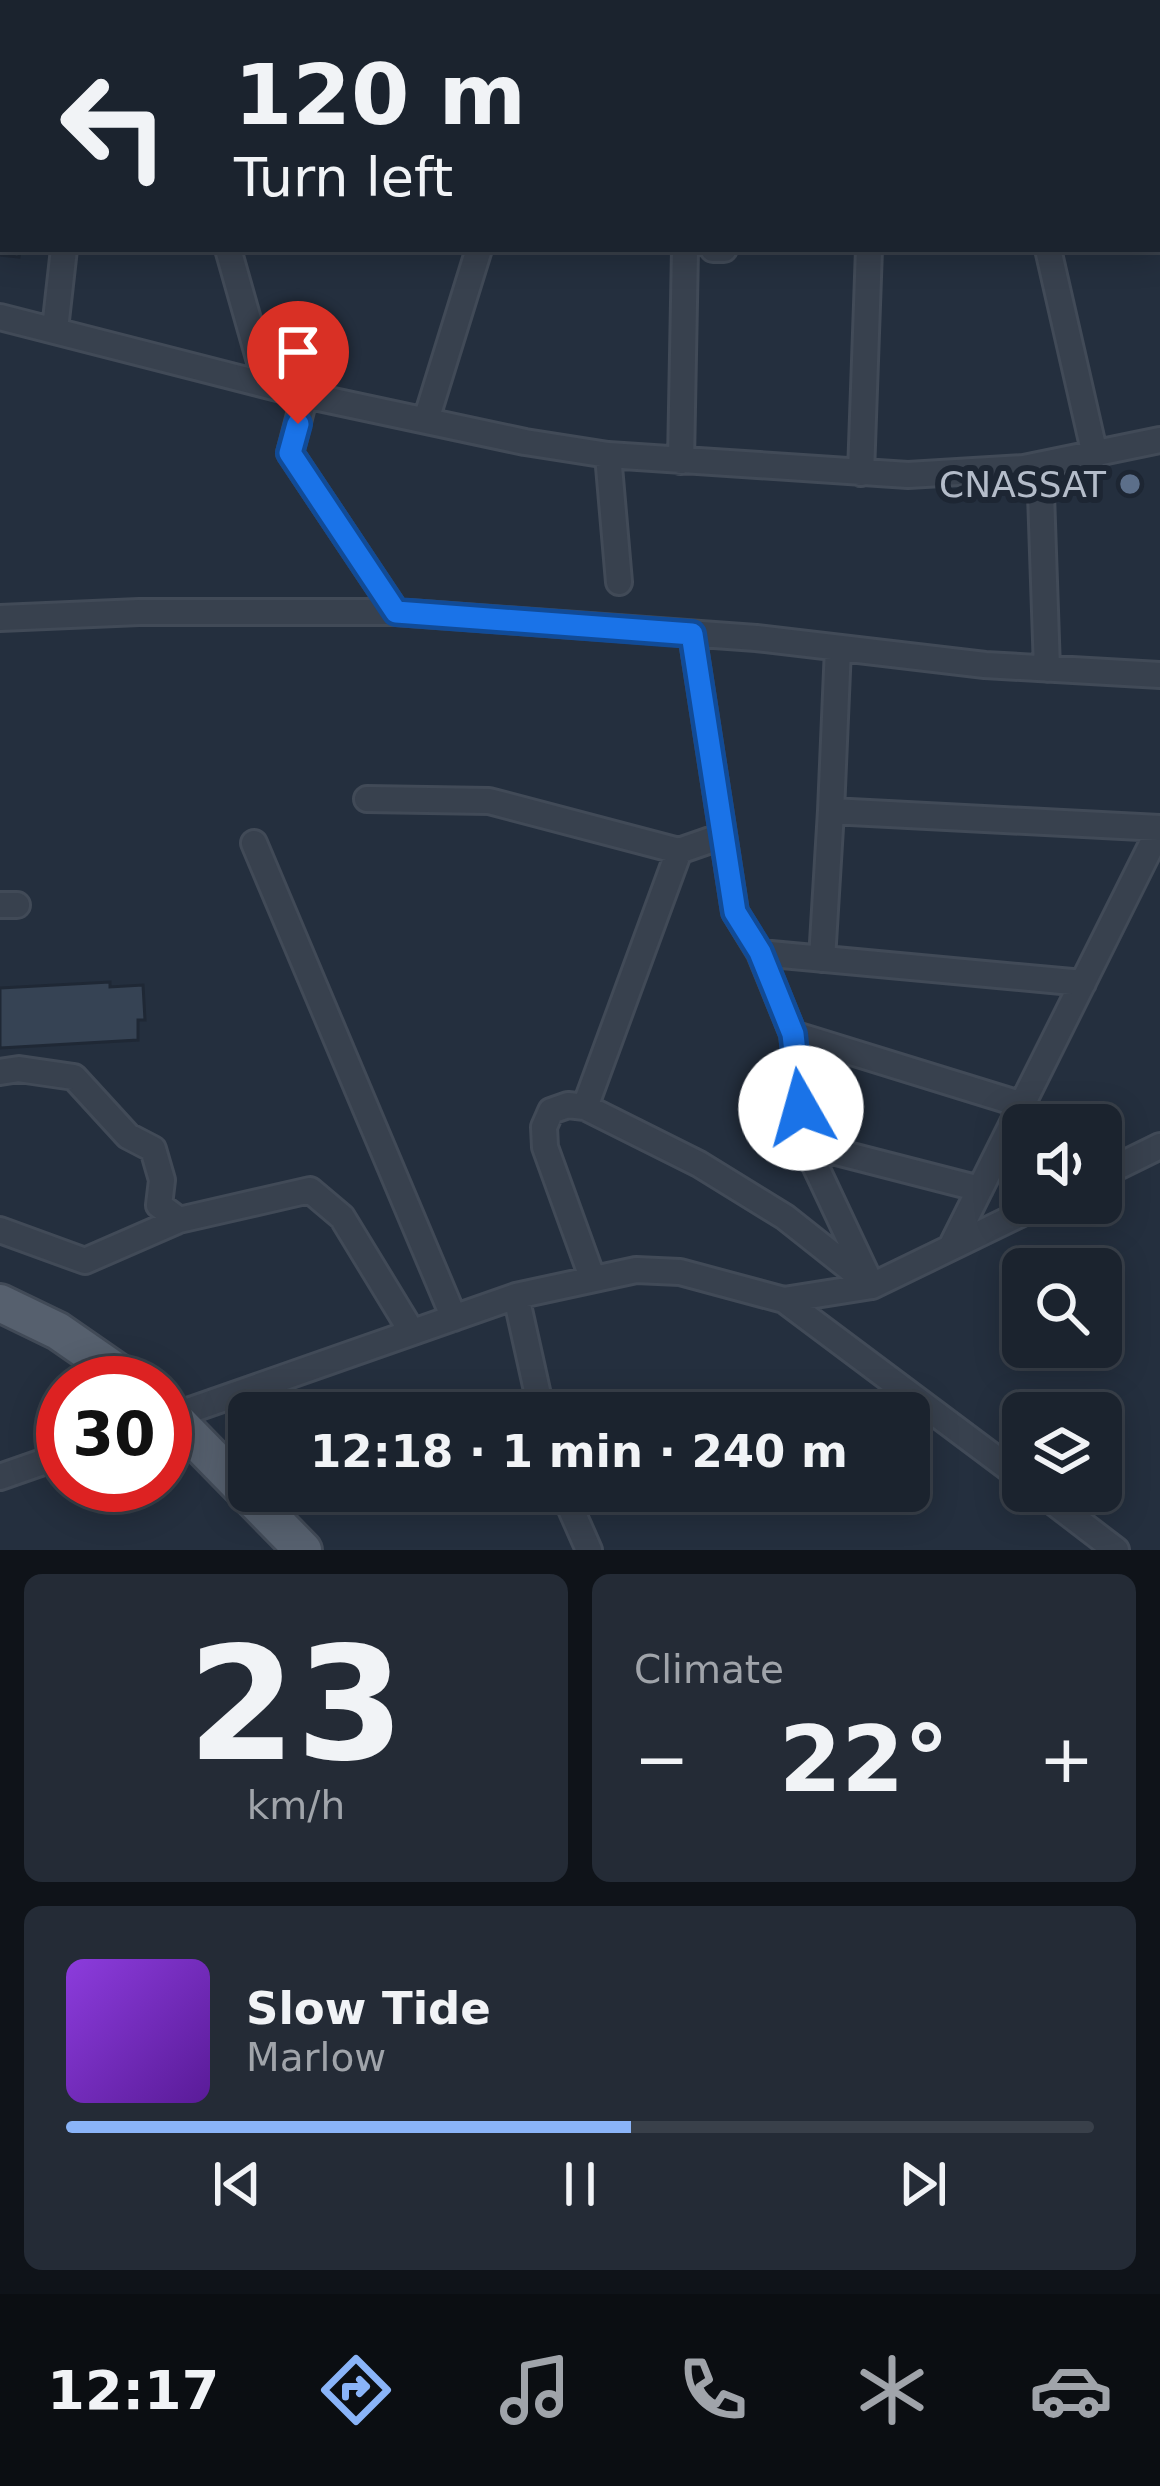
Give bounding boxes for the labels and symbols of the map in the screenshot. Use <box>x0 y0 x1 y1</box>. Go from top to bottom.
pin <box>247 301 349 424</box>
place label: CNASSAT <box>939 464 1107 505</box>
marker: CNASSAT <box>1117 471 1143 497</box>
position arrow <box>738 1045 864 1171</box>
speed limit sign: 30 <box>36 1356 192 1512</box>

